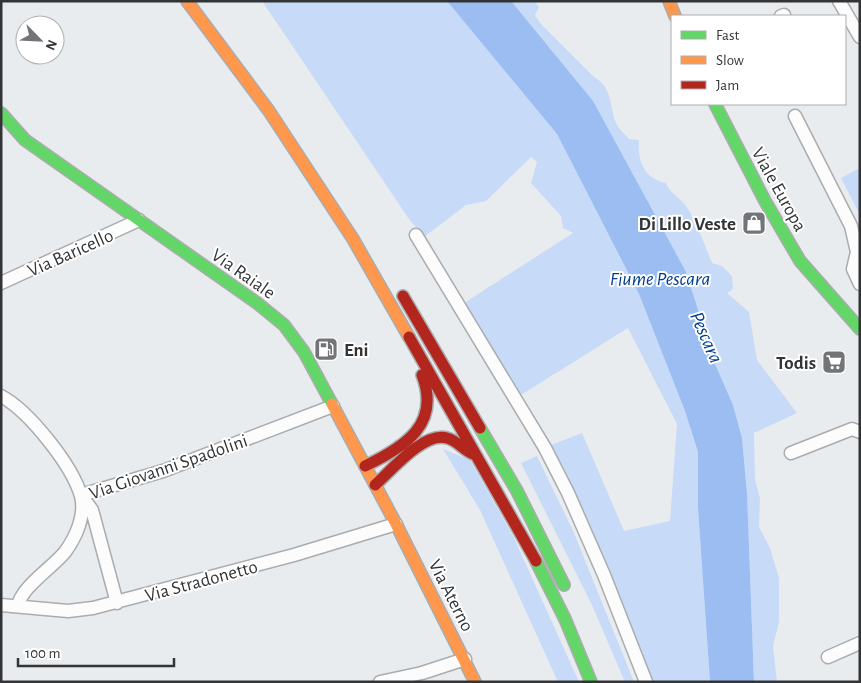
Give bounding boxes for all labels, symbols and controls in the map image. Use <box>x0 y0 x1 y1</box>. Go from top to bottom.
north arrow <box>15 15 65 65</box>
legend <box>671 15 846 105</box>
text: Fast <box>716 28 740 43</box>
text: N <box>43 38 59 52</box>
text: Slow <box>716 53 744 68</box>
text: Jam <box>716 78 739 93</box>
street label: Viale Europa <box>748 145 810 235</box>
shop icon: Di Lillo Veste <box>741 210 767 236</box>
place label: Di Lillo Veste <box>639 215 736 234</box>
street label: Via Baricello <box>25 226 116 281</box>
street label: Via Raiale <box>208 246 278 303</box>
water label: Fiume Pescara <box>610 269 710 289</box>
water label: Pescara <box>686 309 726 366</box>
fuel station icon: Eni <box>313 336 339 362</box>
place label: Eni <box>344 341 369 360</box>
supermarket icon: Todis <box>821 349 847 375</box>
place label: Todis <box>776 354 816 373</box>
street label: Via Giovanni Spadolini <box>87 431 250 503</box>
street label: Via Stradonetto <box>143 557 260 606</box>
street label: Via Aterno <box>425 557 477 635</box>
scale bar <box>18 636 174 668</box>
text: 100 m <box>25 646 60 661</box>

